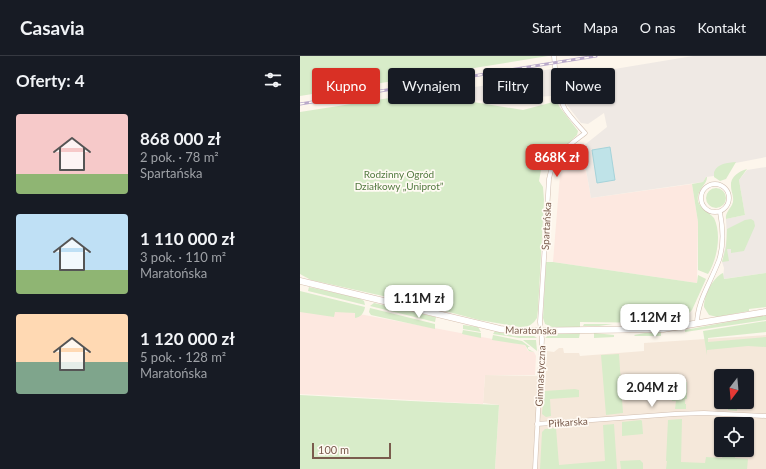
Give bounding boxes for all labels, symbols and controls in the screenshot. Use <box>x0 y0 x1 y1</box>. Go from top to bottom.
text: Casavia <box>20 16 84 39</box>
text: Start <box>532 19 561 36</box>
text: Mapa <box>583 19 618 36</box>
text: O nas <box>640 19 675 36</box>
text: Kontakt <box>697 19 746 36</box>
chip: Kupno <box>312 68 380 104</box>
chip: Wynajem <box>388 68 475 104</box>
chip: Filtry <box>483 68 543 104</box>
chip: Nowe <box>551 68 615 104</box>
icon: filters <box>262 69 284 91</box>
text: Oferty: 4 <box>16 70 85 91</box>
text: 868 000 zł <box>140 128 221 149</box>
icon: home <box>48 130 96 178</box>
pin: 868K zł <box>520 144 594 178</box>
text: 2 pok. · 78 m² <box>140 149 219 165</box>
text: 868K zł <box>535 149 579 165</box>
text: Spartańska <box>140 165 202 181</box>
park label: Rodzinny Ogród Działkowy „Uniprot” <box>355 168 444 192</box>
street label: Spartańska <box>539 202 553 250</box>
text: 1 110 000 zł <box>140 228 235 249</box>
icon: home <box>48 230 96 278</box>
text: 3 pok. · 110 m² <box>140 249 226 265</box>
text: Maratońska <box>140 265 207 281</box>
pin: 1.11M zł <box>378 285 460 319</box>
text: 1.11M zł <box>393 290 445 306</box>
pin: 1.12M zł <box>614 304 696 338</box>
text: 1.12M zł <box>629 309 681 325</box>
street label: Maratońska <box>505 324 557 336</box>
text: 1 120 000 zł <box>140 328 235 349</box>
icon: home <box>48 330 96 378</box>
street label: Gimnastyczna <box>532 345 548 407</box>
text: 5 pok. · 128 m² <box>140 349 226 365</box>
text: Maratońska <box>140 365 207 381</box>
north arrow <box>714 369 754 409</box>
map controls <box>714 369 754 457</box>
pin: 2.04M zł <box>611 374 693 408</box>
text: 2.04M zł <box>626 379 678 395</box>
street label: Piłkarska <box>548 415 588 429</box>
button: locate <box>714 417 754 457</box>
scale bar <box>312 441 391 460</box>
text: 100 m <box>318 443 349 456</box>

